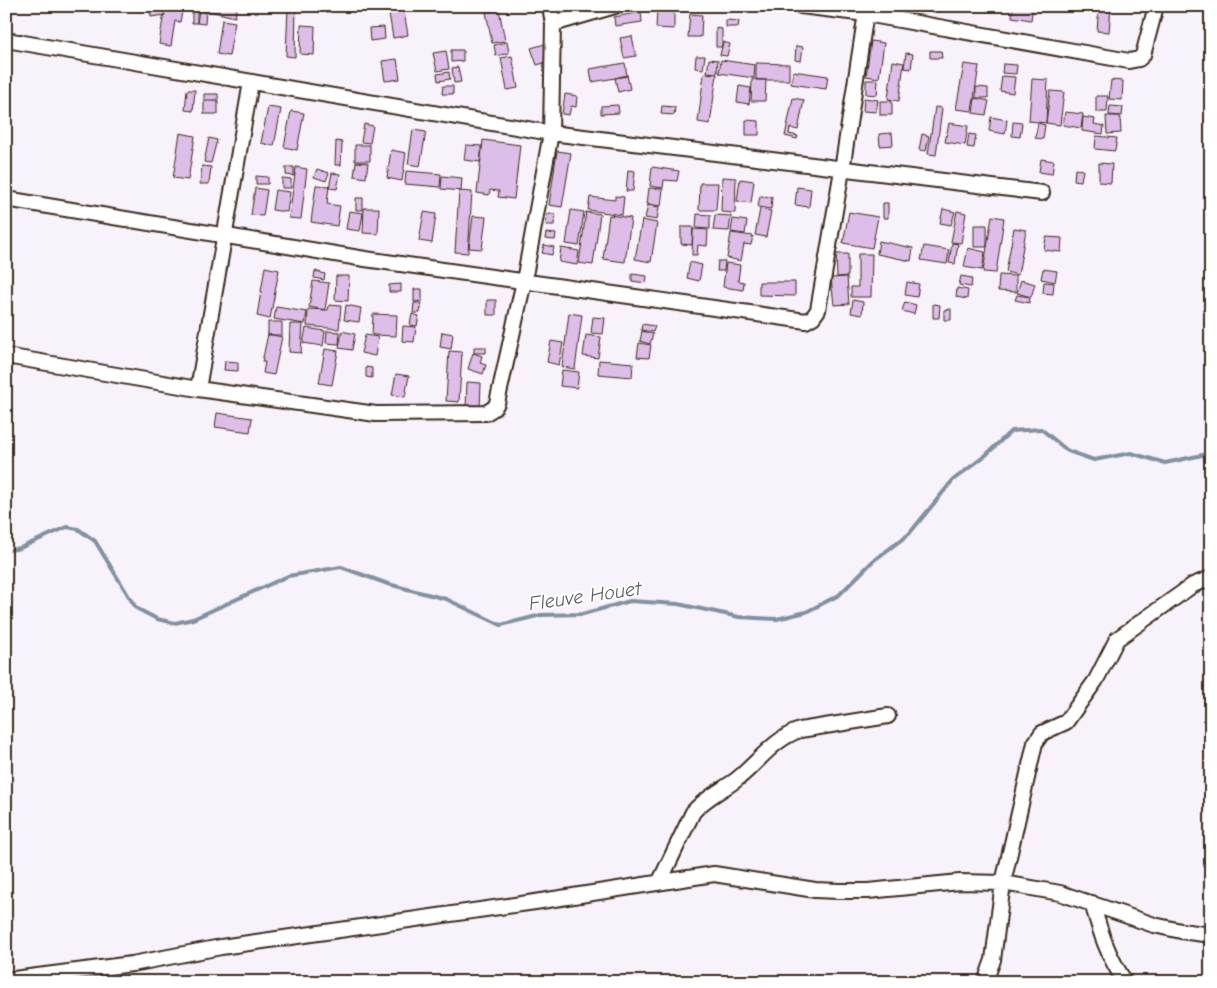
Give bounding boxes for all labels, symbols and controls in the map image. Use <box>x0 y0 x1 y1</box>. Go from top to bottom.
water label: Fleuve Houet <box>527 576 644 615</box>

